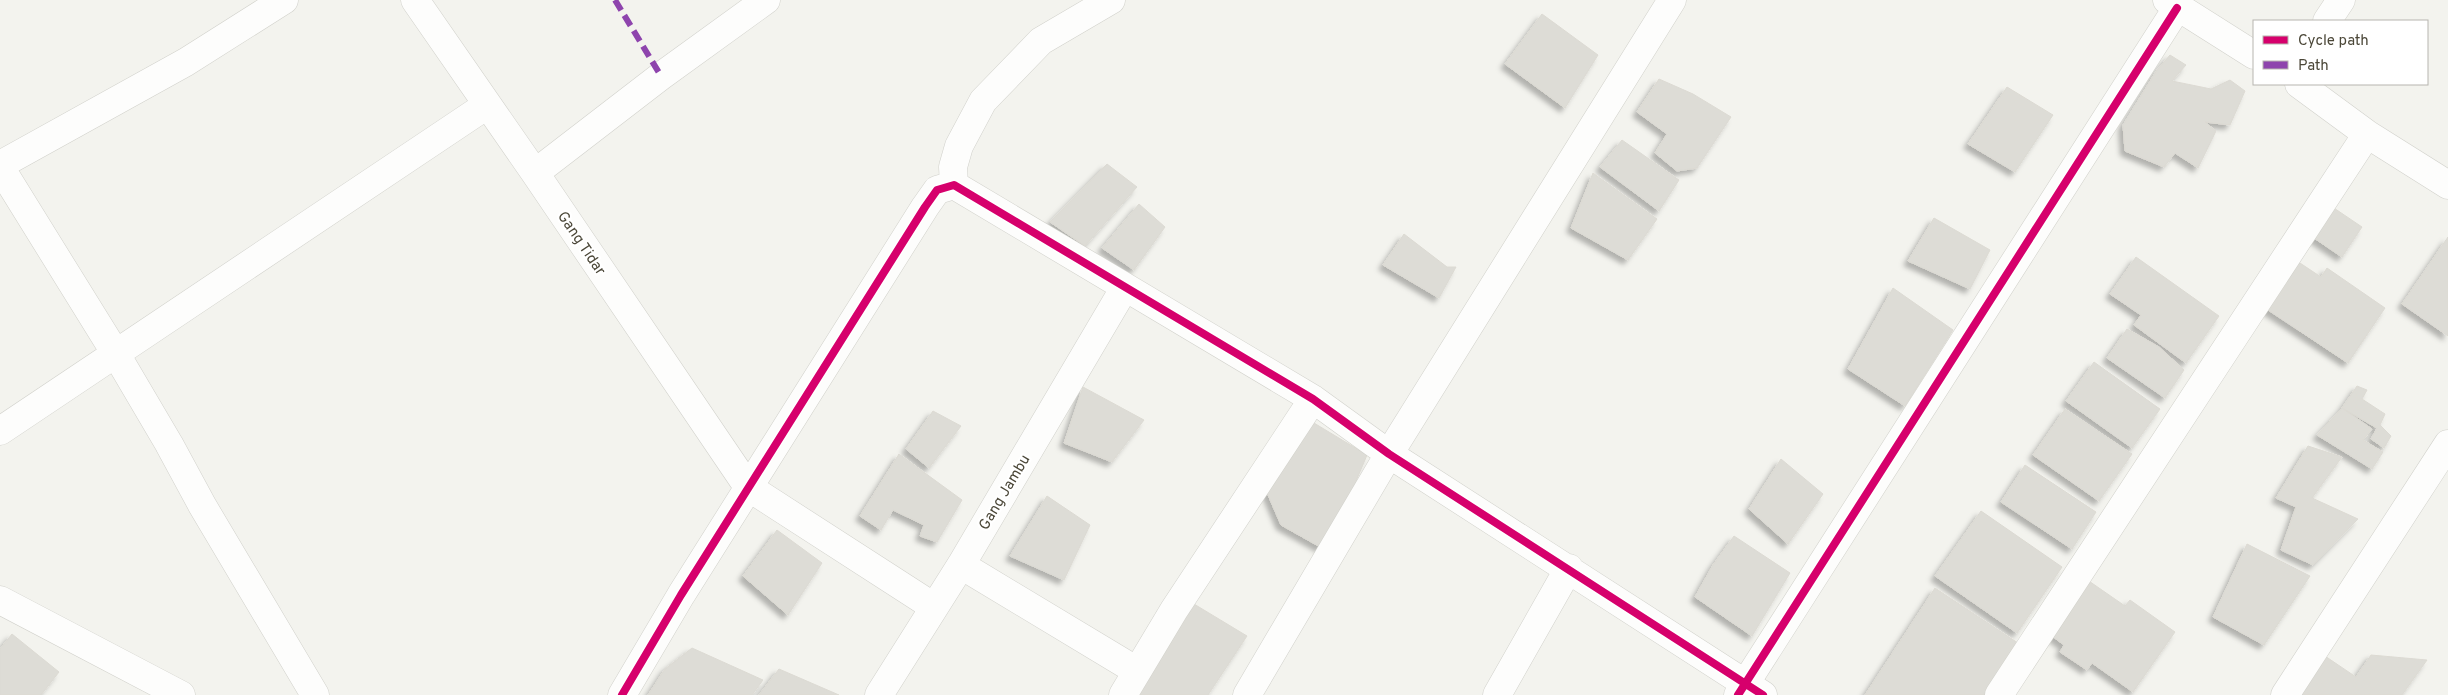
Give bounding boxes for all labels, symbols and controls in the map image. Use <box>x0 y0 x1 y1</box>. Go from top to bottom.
legend <box>2253 20 2428 85</box>
text: Cycle path <box>2298 32 2369 51</box>
text: Path <box>2298 57 2329 76</box>
street label: Gang Tidar <box>552 208 609 280</box>
street label: Gang Jambu <box>975 451 1035 534</box>

